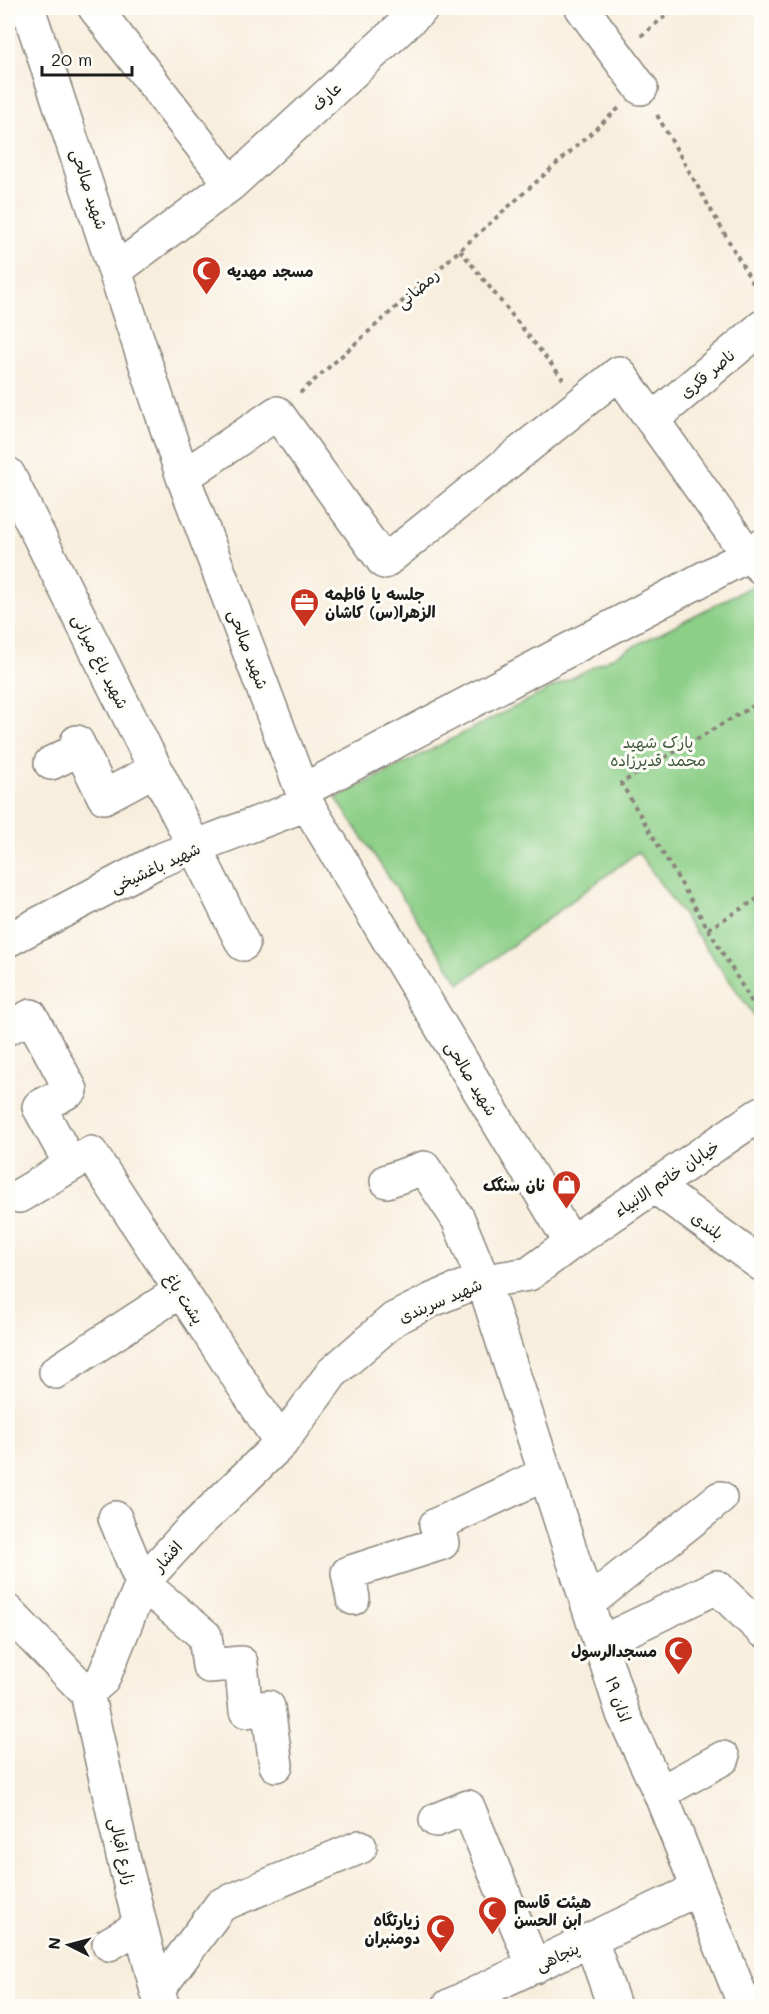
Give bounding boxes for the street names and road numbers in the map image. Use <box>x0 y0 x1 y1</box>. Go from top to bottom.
street label: عارف <box>307 77 345 115</box>
street label: شهید صالحی <box>66 146 113 232</box>
street label: رمضانی <box>391 263 443 313</box>
street label: ناصر فکری <box>675 344 739 402</box>
street label: شهید صالحی <box>223 606 274 692</box>
street label: شهید باغ میرانی <box>66 610 134 713</box>
street label: شهید باغشیخی <box>107 837 204 898</box>
street label: شهید صالحی <box>441 1037 503 1120</box>
street label: خیابان خاتم الانبیاء <box>609 1135 724 1224</box>
street label: بلندی <box>688 1206 728 1244</box>
street label: پشت باغ <box>159 1269 209 1329</box>
street label: شهید سربندی <box>395 1273 485 1327</box>
street label: افشار <box>146 1536 186 1577</box>
street label: اذان ۱۹ <box>601 1673 637 1725</box>
street label: زارع اقبالی <box>103 1815 141 1887</box>
street label: پنجاهی <box>532 1937 583 1976</box>

